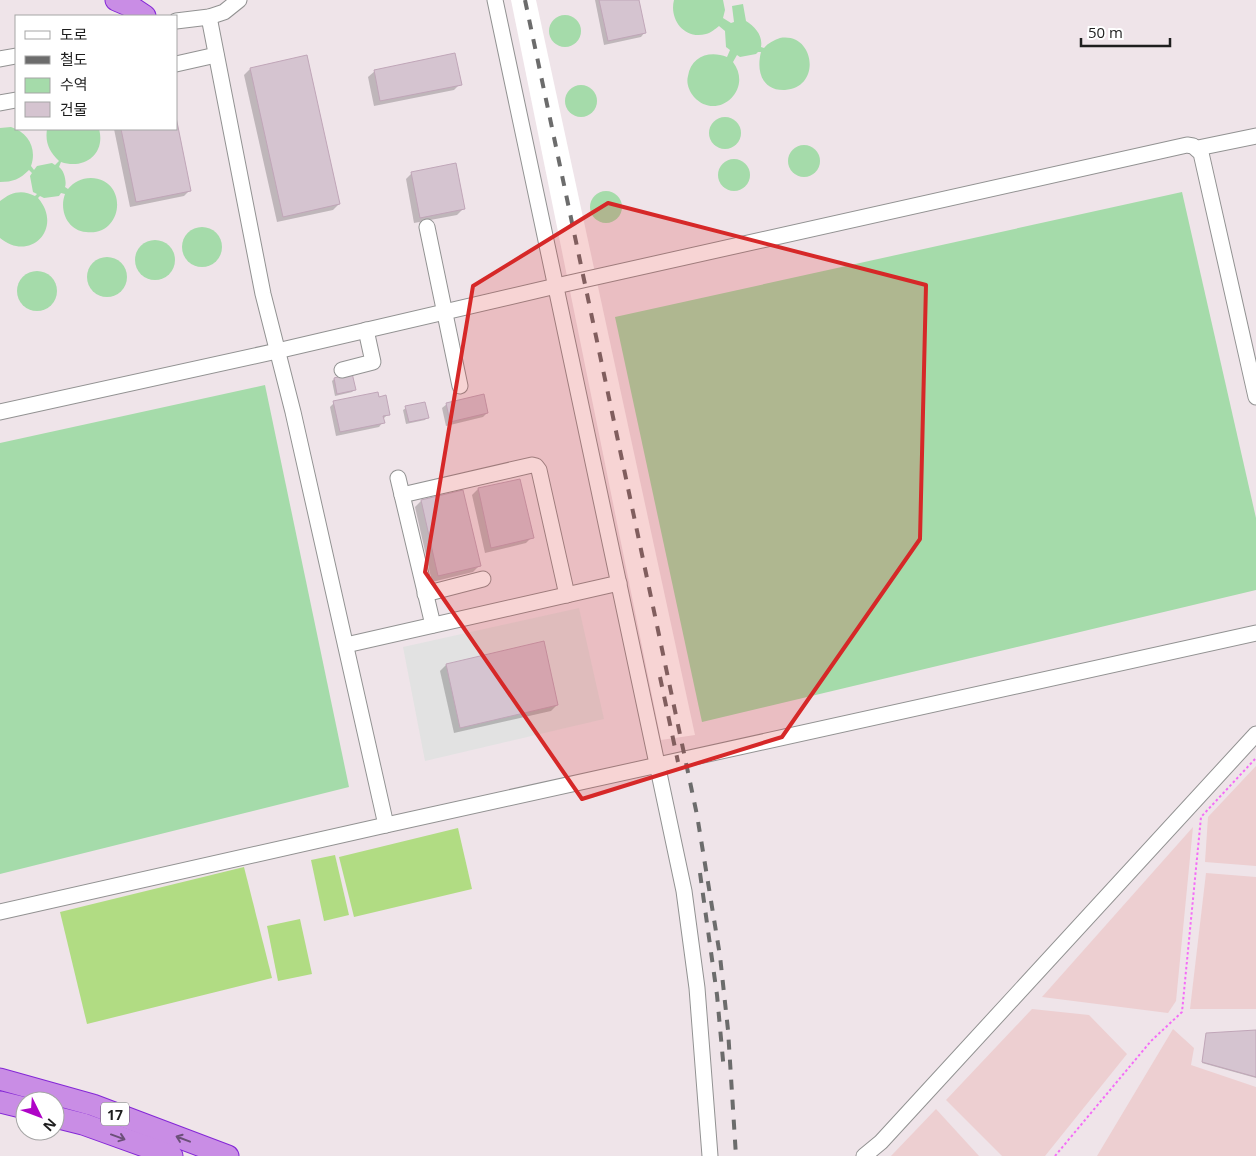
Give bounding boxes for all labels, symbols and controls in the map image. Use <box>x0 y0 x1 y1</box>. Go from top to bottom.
legend <box>15 15 178 130</box>
scale bar <box>1081 15 1170 47</box>
text: 50 m <box>1088 22 1123 42</box>
text: 도로 <box>60 24 88 44</box>
text: 철도 <box>60 49 88 69</box>
text: 수역 <box>60 74 88 94</box>
text: 건물 <box>60 99 88 119</box>
north arrow <box>15 1091 65 1141</box>
road number: 17 <box>101 1102 129 1126</box>
text: N <box>39 1114 61 1136</box>
one-way arrow <box>110 1133 125 1142</box>
one-way arrow <box>175 1134 191 1143</box>

